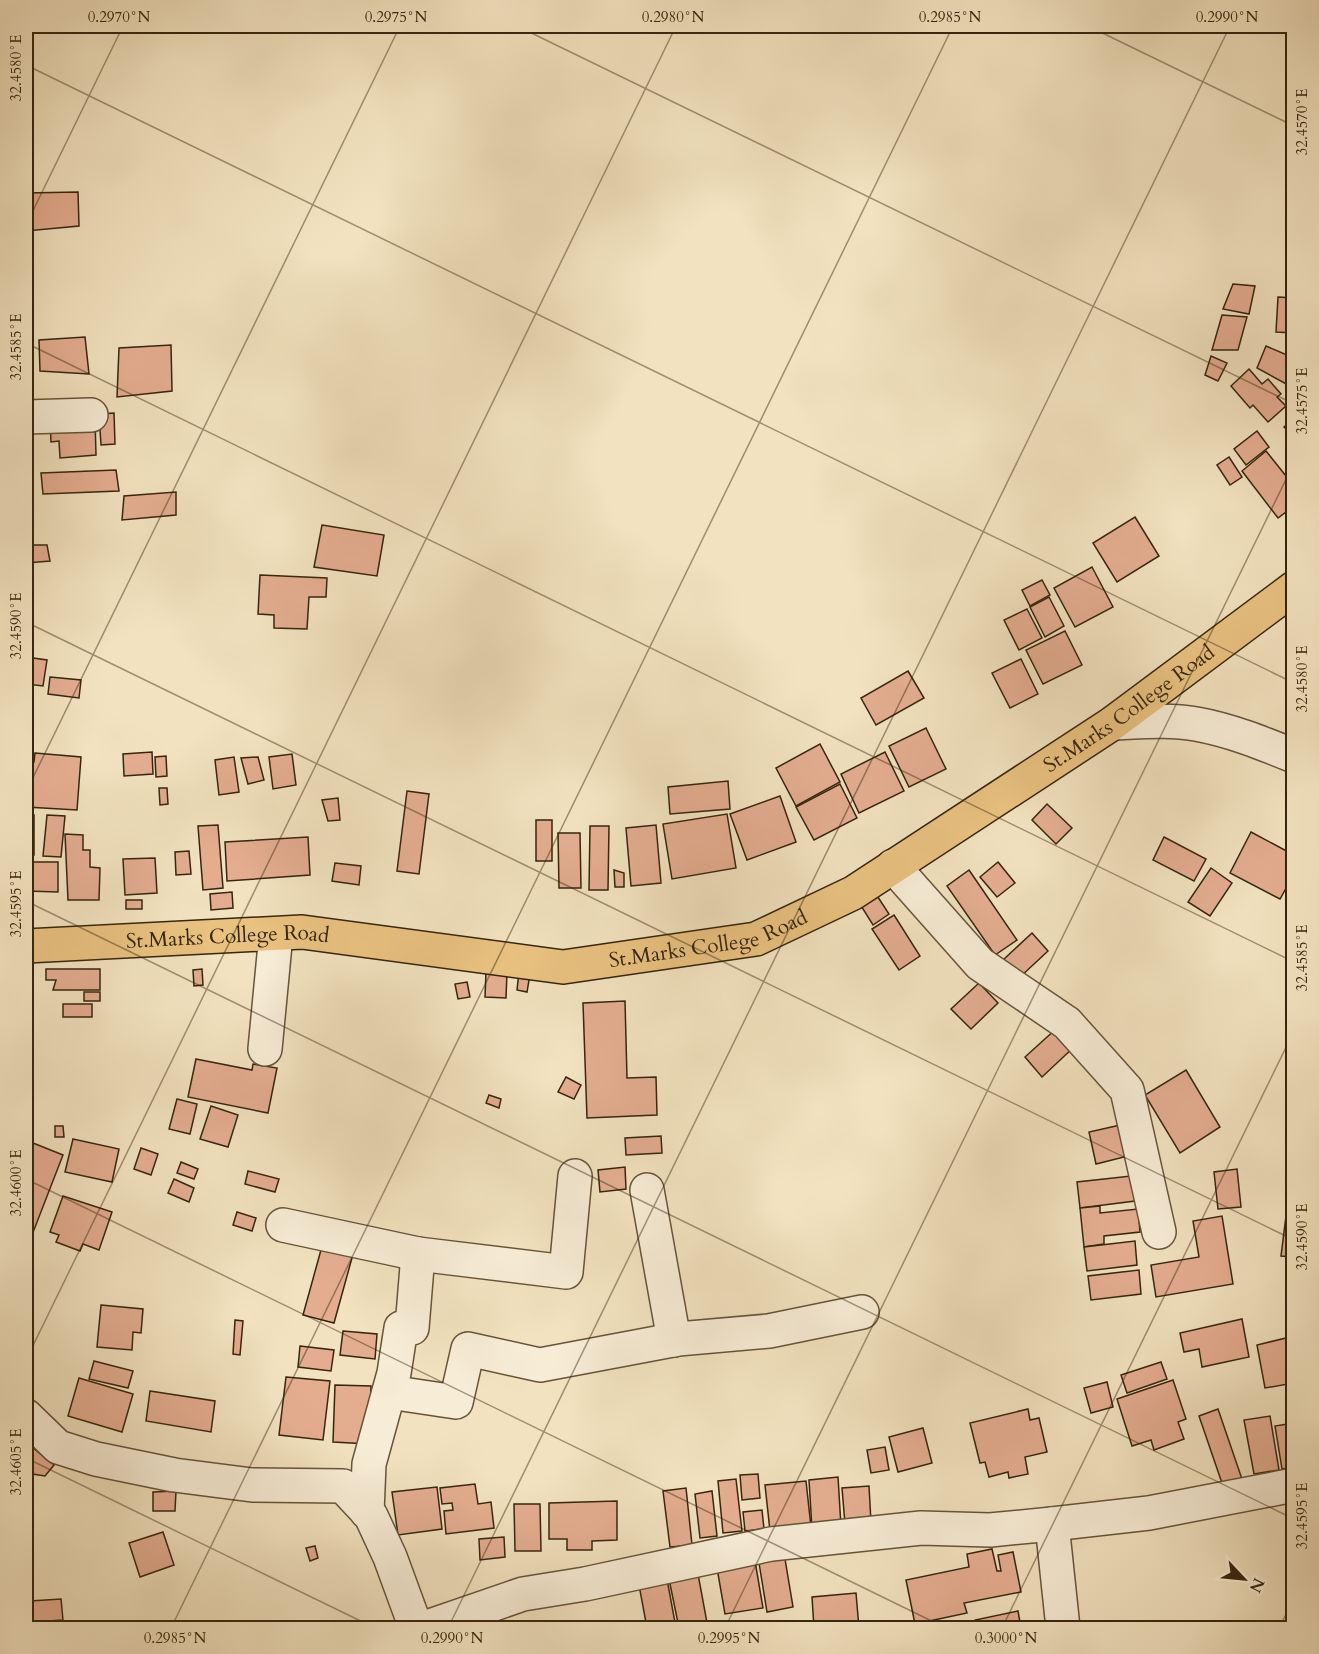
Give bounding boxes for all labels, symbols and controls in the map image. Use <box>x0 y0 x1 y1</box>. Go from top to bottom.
text: 0.2970°N <box>88 7 151 27</box>
text: 0.2975°N <box>365 7 428 27</box>
text: 0.2980°N <box>642 7 705 27</box>
text: 0.2985°N <box>919 7 982 27</box>
text: 0.2990°N <box>1196 7 1259 27</box>
text: 32.4580°E <box>6 35 26 101</box>
text: 32.4570°E <box>1292 89 1312 155</box>
text: 32.4585°E <box>6 314 26 380</box>
text: 32.4575°E <box>1292 368 1312 434</box>
text: 32.4590°E <box>6 593 26 659</box>
street label: St.Marks College Road <box>1038 638 1221 780</box>
text: 32.4580°E <box>1292 646 1312 712</box>
text: 32.4595°E <box>6 871 26 937</box>
street label: St.Marks College Road <box>607 903 812 975</box>
street label: St.Marks College Road <box>125 918 331 956</box>
text: 32.4585°E <box>1292 925 1312 991</box>
text: 32.4600°E <box>6 1150 26 1216</box>
text: 32.4590°E <box>1292 1204 1312 1270</box>
text: 32.4605°E <box>6 1429 26 1495</box>
text: 32.4595°E <box>1292 1483 1312 1549</box>
north arrow <box>1214 1549 1274 1609</box>
text: N <box>1244 1574 1270 1596</box>
text: 0.2985°N <box>144 1628 207 1648</box>
text: 0.2990°N <box>421 1628 484 1648</box>
text: 0.2995°N <box>698 1628 761 1648</box>
text: 0.3000°N <box>975 1628 1038 1648</box>

